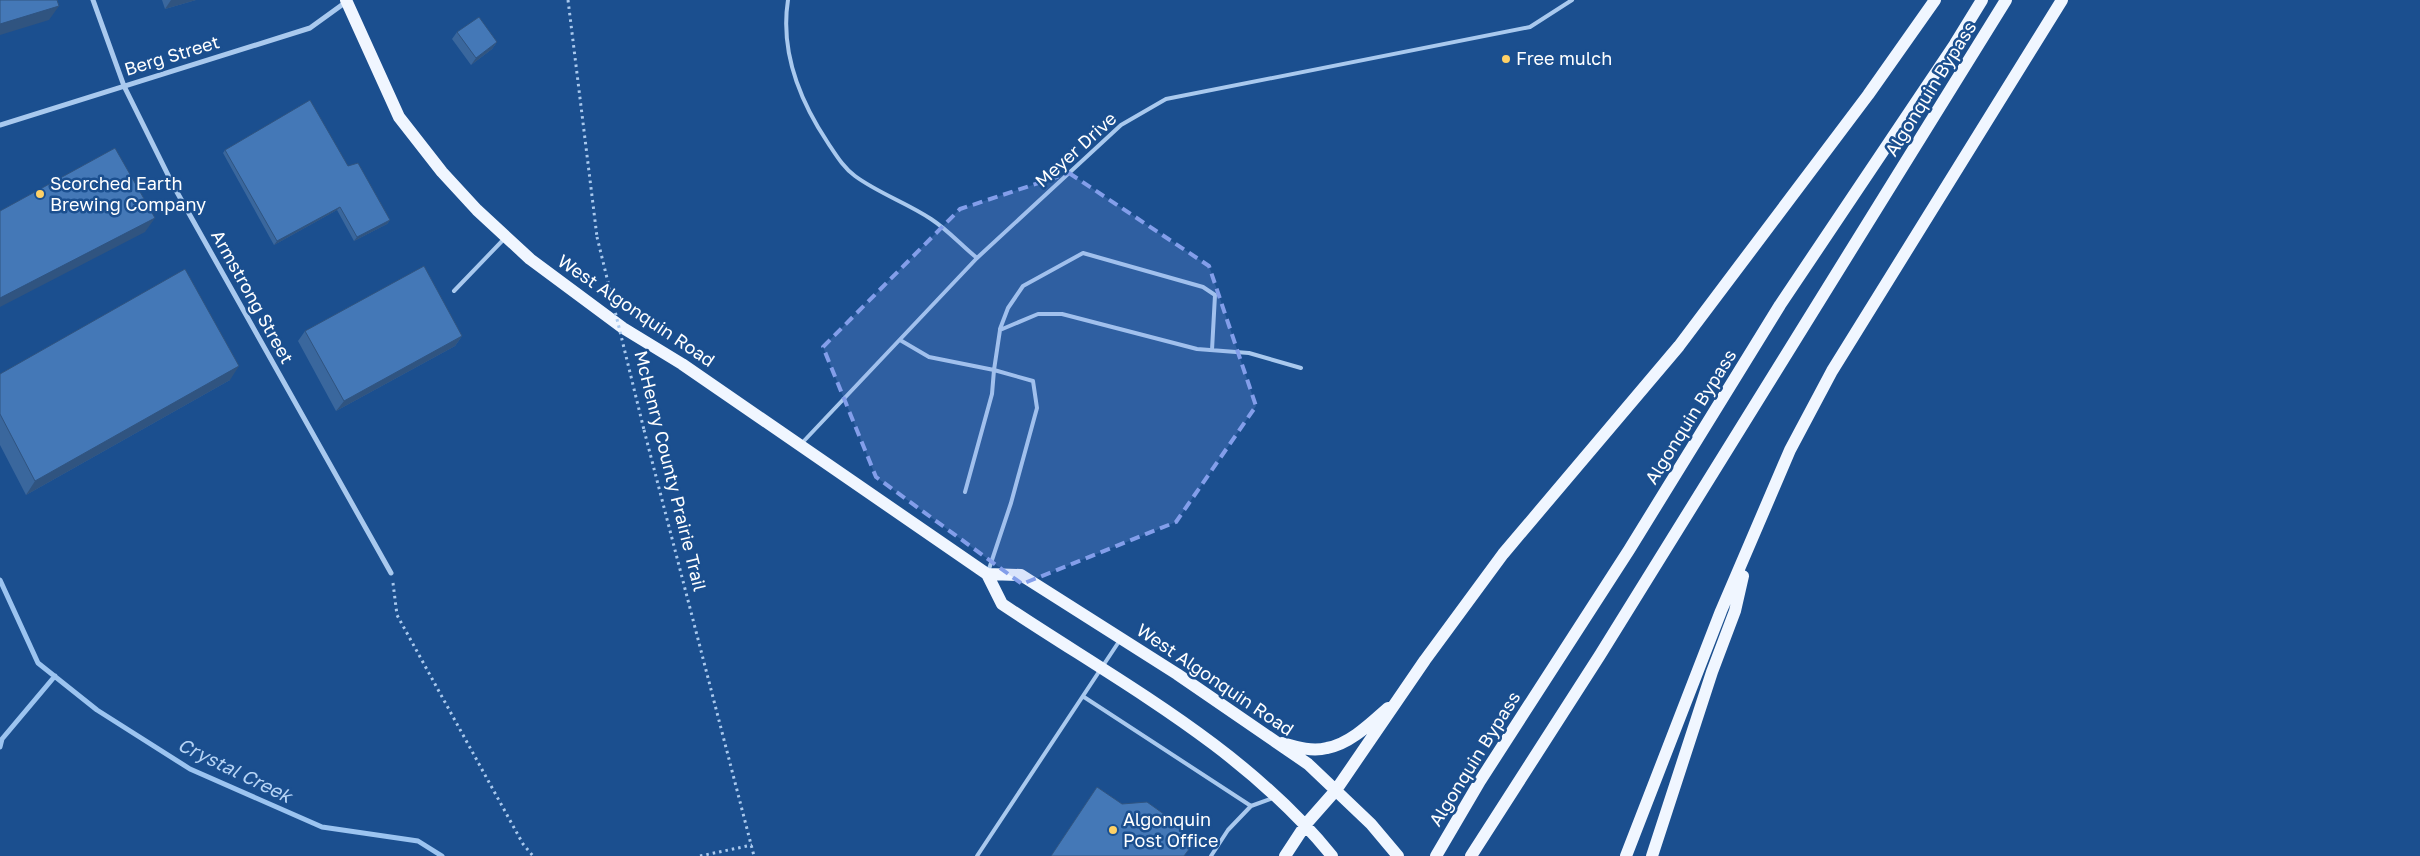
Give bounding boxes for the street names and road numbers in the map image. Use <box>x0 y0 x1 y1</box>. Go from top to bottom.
street label: Algonquin Bypass <box>1880 17 1981 160</box>
street label: Berg Street <box>122 30 222 80</box>
street label: Meyer Drive <box>1030 107 1121 192</box>
street label: Armstrong Street <box>207 226 299 367</box>
street label: West Algonquin Road <box>554 249 719 371</box>
street label: Algonquin Bypass <box>1640 345 1741 488</box>
street label: McHenry County Prairie Trail <box>630 348 712 594</box>
street label: West Algonquin Road <box>1133 618 1298 740</box>
street label: Algonquin Bypass <box>1424 687 1525 830</box>

